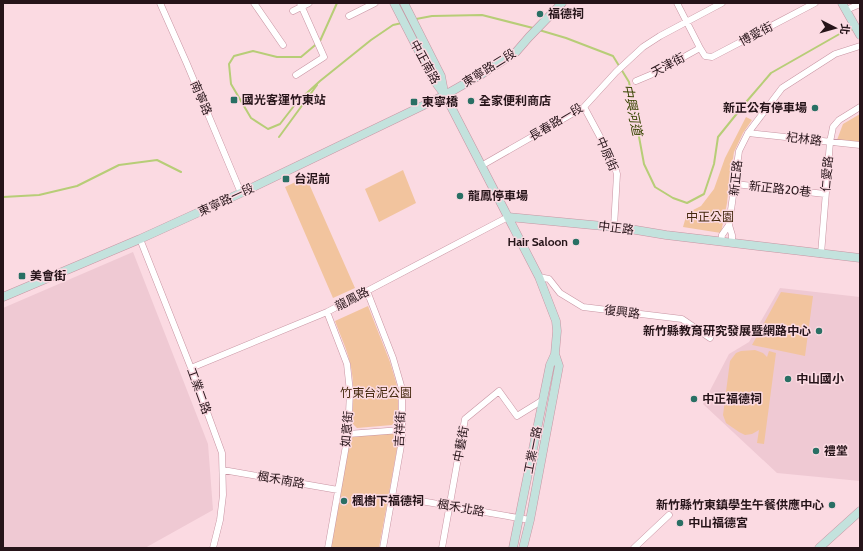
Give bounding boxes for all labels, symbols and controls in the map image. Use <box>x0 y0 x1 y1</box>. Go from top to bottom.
place label: 福德祠 <box>548 6 584 21</box>
north arrow <box>815 8 855 48</box>
marker: 福德祠 <box>535 9 545 19</box>
street label: 博愛街 <box>736 18 775 49</box>
text: 北 <box>837 23 852 35</box>
street label: 中正南路 <box>407 37 444 86</box>
street label: 東寧路二段 <box>459 45 518 90</box>
street label: 天津街 <box>648 49 687 80</box>
street label: 南寧路 <box>188 78 215 117</box>
water label: 中興河道 <box>620 83 647 139</box>
place label: 國光客運竹東站 <box>242 92 326 107</box>
place label: 全家便利商店 <box>479 93 551 108</box>
place label: 東寧橋 <box>422 94 459 109</box>
marker: 國光客運竹東站 <box>229 95 239 105</box>
marker: 全家便利商店 <box>466 96 476 106</box>
marker: 東寧橋 <box>409 97 419 107</box>
street label: 長春路一段 <box>526 100 585 143</box>
place label: 新正公有停車場 <box>723 100 807 115</box>
marker: 新正公有停車場 <box>810 103 820 113</box>
street label: 杞林路 <box>785 129 823 148</box>
street label: 中原街 <box>593 134 622 173</box>
street label: 仁愛路 <box>817 155 836 193</box>
street label: 新正路 <box>726 159 745 197</box>
place label: 台泥前 <box>294 171 330 186</box>
marker: 台泥前 <box>281 174 291 184</box>
street label: 新正路20巷 <box>748 178 812 199</box>
street label: 東寧路一段 <box>195 180 256 219</box>
place label: 龍鳳停車場 <box>468 188 528 203</box>
marker: 龍鳳停車場 <box>455 191 465 201</box>
park label: 中正公園 <box>686 209 734 224</box>
street label: 中正路 <box>597 218 635 237</box>
place label: Hair Saloon <box>508 234 568 249</box>
marker: Hair Saloon <box>571 237 581 247</box>
place label: 美會街 <box>30 268 66 283</box>
marker: 美會街 <box>17 271 27 281</box>
street label: 龍鳳路 <box>332 284 371 313</box>
street label: 復興路 <box>603 302 641 321</box>
place label: 新竹縣教育研究發展暨網路中心 <box>643 323 811 338</box>
marker: 新竹縣教育研究發展暨網路中心 <box>814 326 824 336</box>
street label: 工業二路 <box>184 366 215 416</box>
place label: 中山國小 <box>796 371 844 386</box>
marker: 中山國小 <box>783 374 793 384</box>
park label: 竹東台泥公園 <box>340 385 412 400</box>
place label: 中正福德祠 <box>702 391 762 406</box>
marker: 中正福德祠 <box>689 394 699 404</box>
street label: 如意街 <box>337 410 356 448</box>
street label: 吉祥街 <box>391 411 408 447</box>
street label: 中藝街 <box>450 425 471 463</box>
street label: 工業一路 <box>521 425 544 475</box>
place label: 禮堂 <box>824 443 848 458</box>
marker: 禮堂 <box>811 446 821 456</box>
street label: 楓禾南路 <box>256 468 306 491</box>
place label: 楓樹下福德祠 <box>352 493 424 508</box>
marker: 楓樹下福德祠 <box>339 496 349 506</box>
street label: 楓禾北路 <box>436 496 486 519</box>
place label: 新竹縣竹東鎮學生午餐供應中心 <box>656 497 824 512</box>
marker: 新竹縣竹東鎮學生午餐供應中心 <box>827 500 837 510</box>
place label: 中山福德宮 <box>688 515 748 530</box>
marker: 中山福德宮 <box>675 518 685 528</box>

